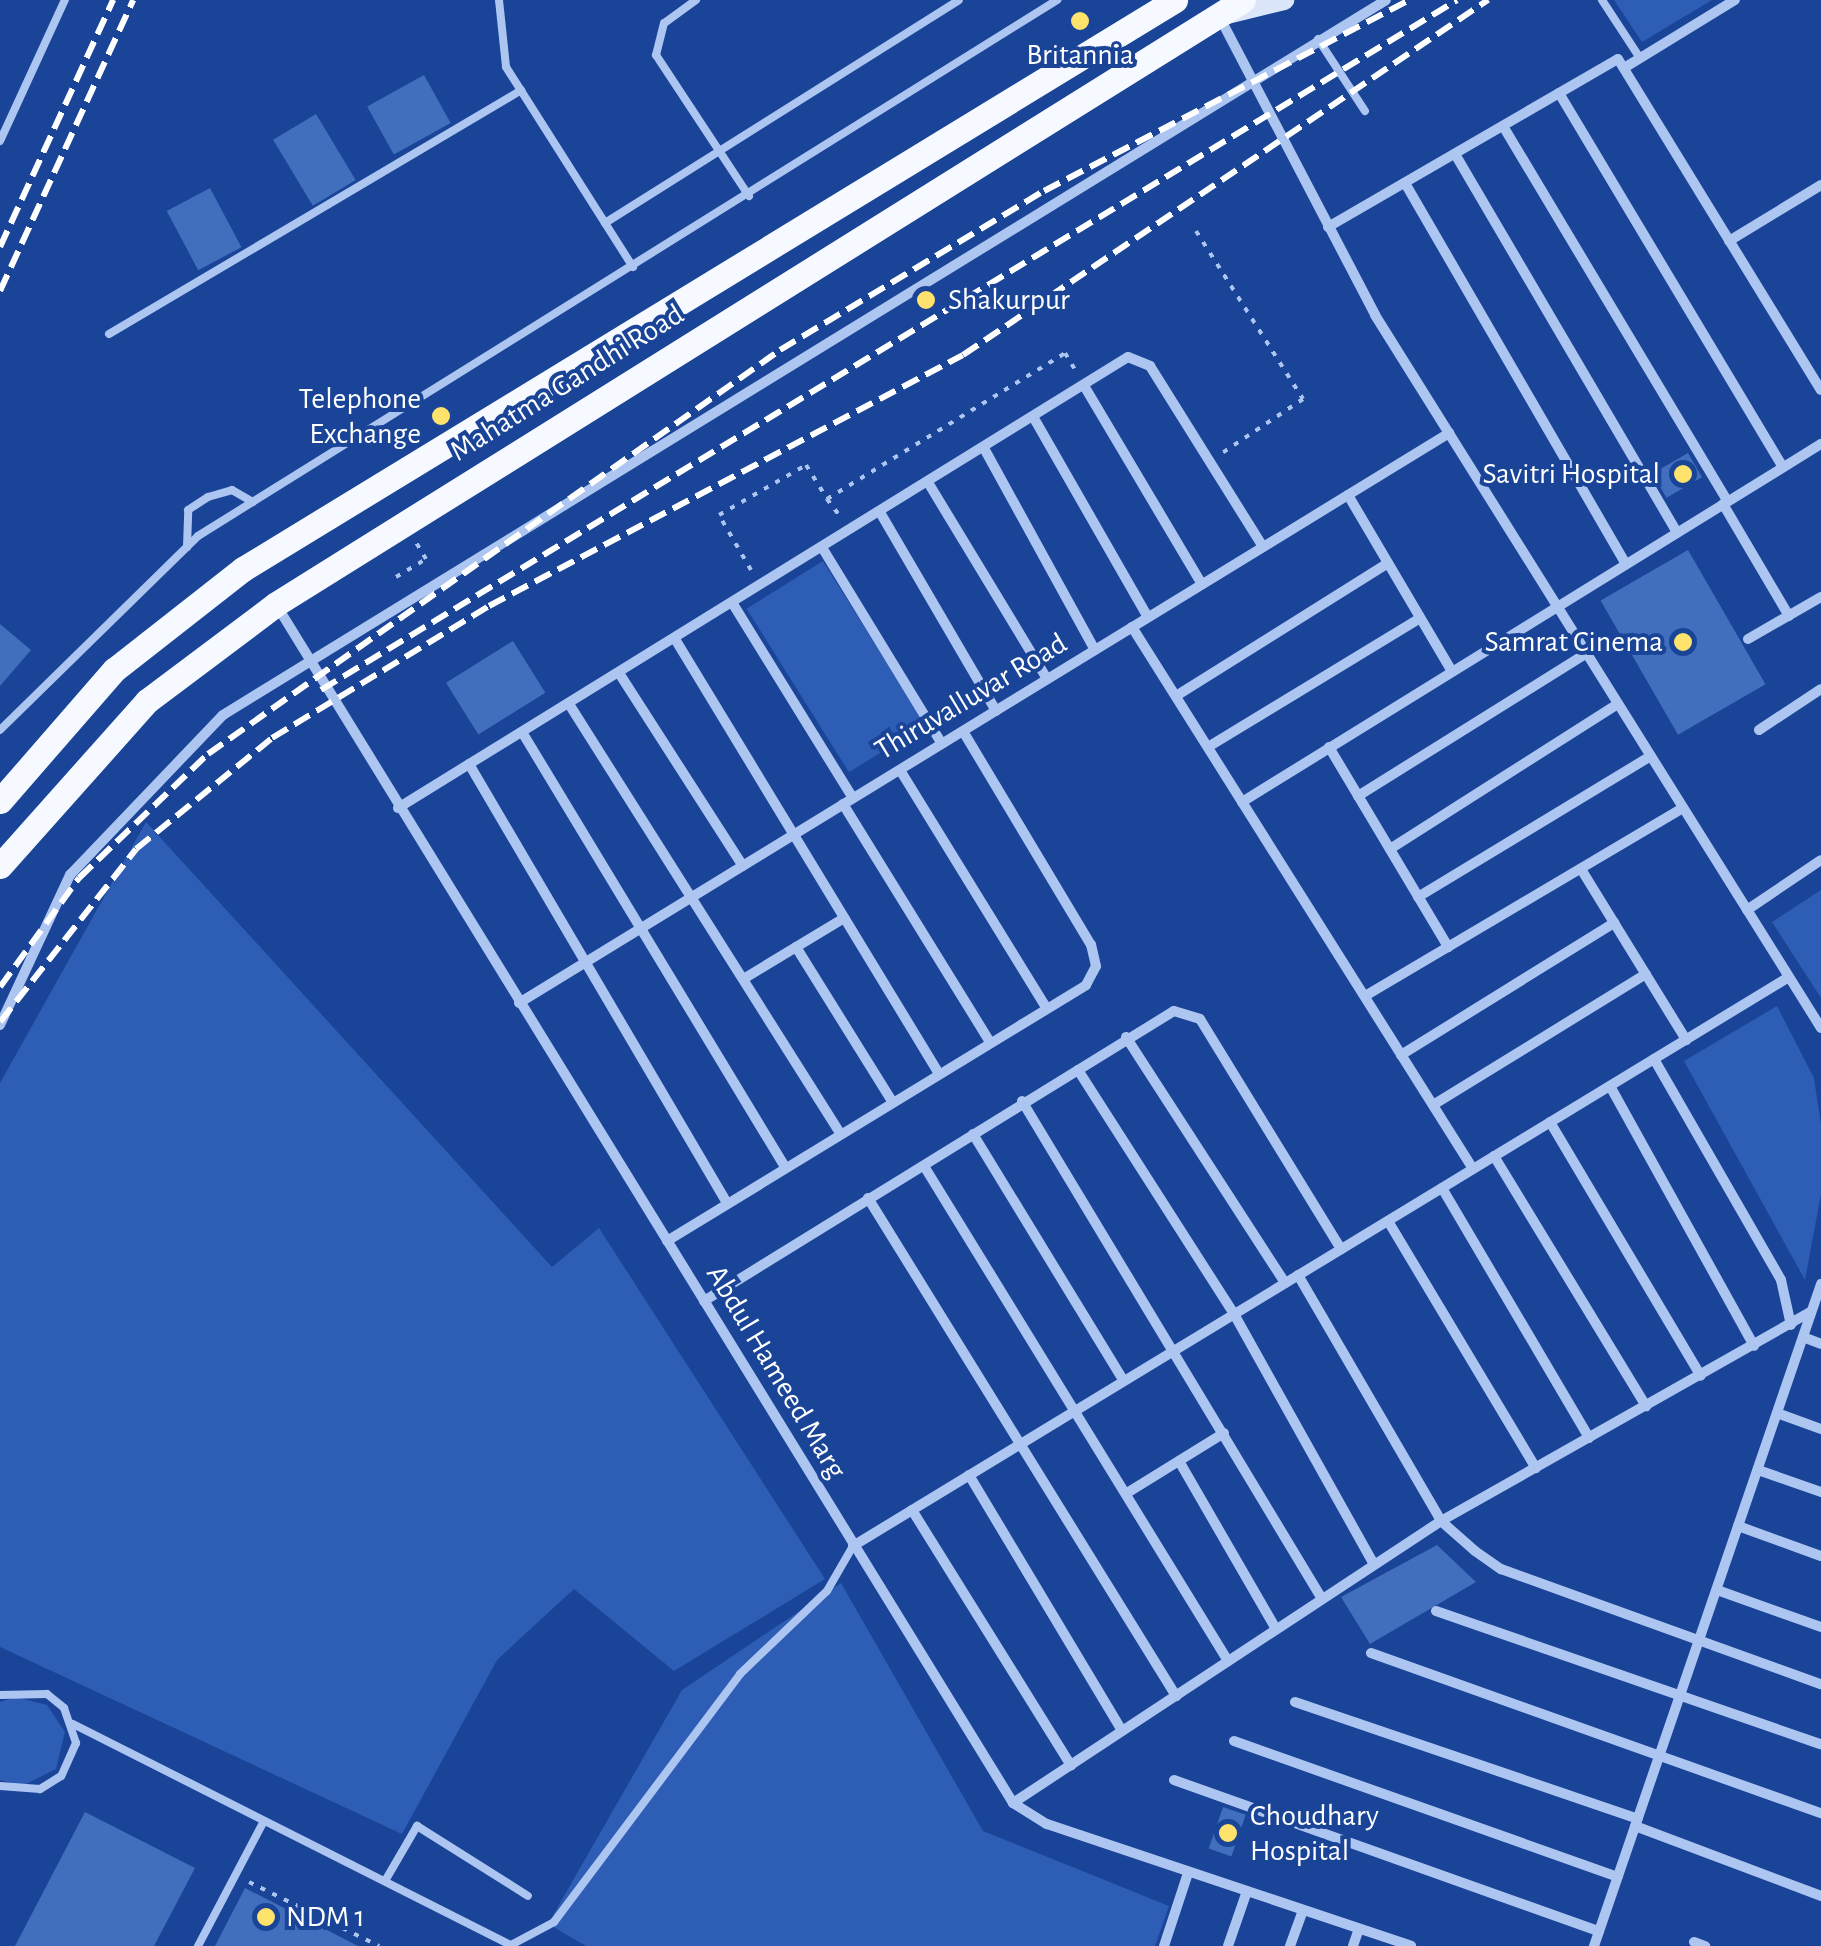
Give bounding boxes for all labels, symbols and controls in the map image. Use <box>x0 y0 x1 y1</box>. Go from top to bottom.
marker: Britannia <box>1069 10 1091 32</box>
place label: Britannia <box>1026 37 1134 73</box>
place label: Shakurpur <box>948 282 1070 318</box>
marker: Shakurpur <box>913 287 939 313</box>
street label: Mahatma Gandhi Road <box>443 297 691 469</box>
place label: Telephone Exchange <box>299 381 421 452</box>
marker: Telephone Exchange <box>430 405 452 427</box>
place label: Savitri Hospital <box>1482 456 1660 492</box>
marker: Savitri Hospital <box>1670 461 1696 487</box>
place label: Samrat Cinema <box>1484 624 1663 660</box>
street label: Thiruvalluvar Road <box>868 625 1074 769</box>
marker: Samrat Cinema <box>1672 631 1694 653</box>
street label: Abdul Hameed Marg <box>698 1259 854 1485</box>
place label: Choudhary Hospital <box>1250 1798 1379 1868</box>
marker: Choudhary Hospital <box>1215 1820 1241 1846</box>
place label: NDM 1 <box>286 1899 365 1935</box>
marker: NDM 1 <box>255 1906 277 1928</box>

